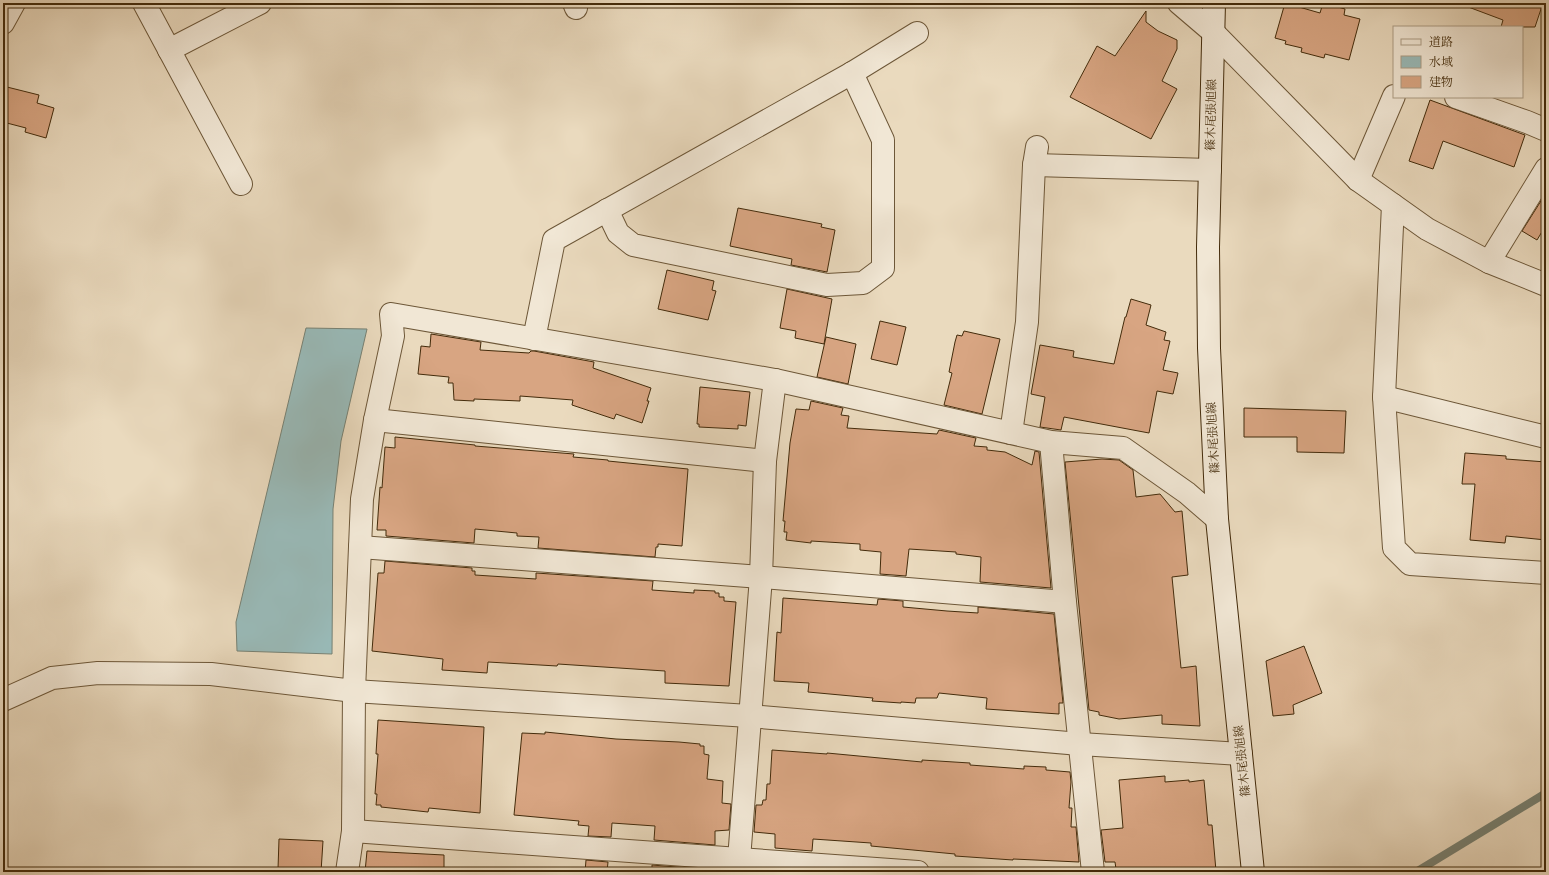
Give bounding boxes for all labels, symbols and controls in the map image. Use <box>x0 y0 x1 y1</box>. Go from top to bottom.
legend <box>1393 26 1523 98</box>
text: 道路 <box>1429 35 1453 49</box>
text: 水域 <box>1429 55 1453 69</box>
text: 建物 <box>1429 75 1453 89</box>
street label: 篠木尾張旭線 <box>1203 79 1219 151</box>
street label: 篠木尾張旭線 <box>1204 402 1222 474</box>
street label: 篠木尾張旭線 <box>1231 724 1253 798</box>

